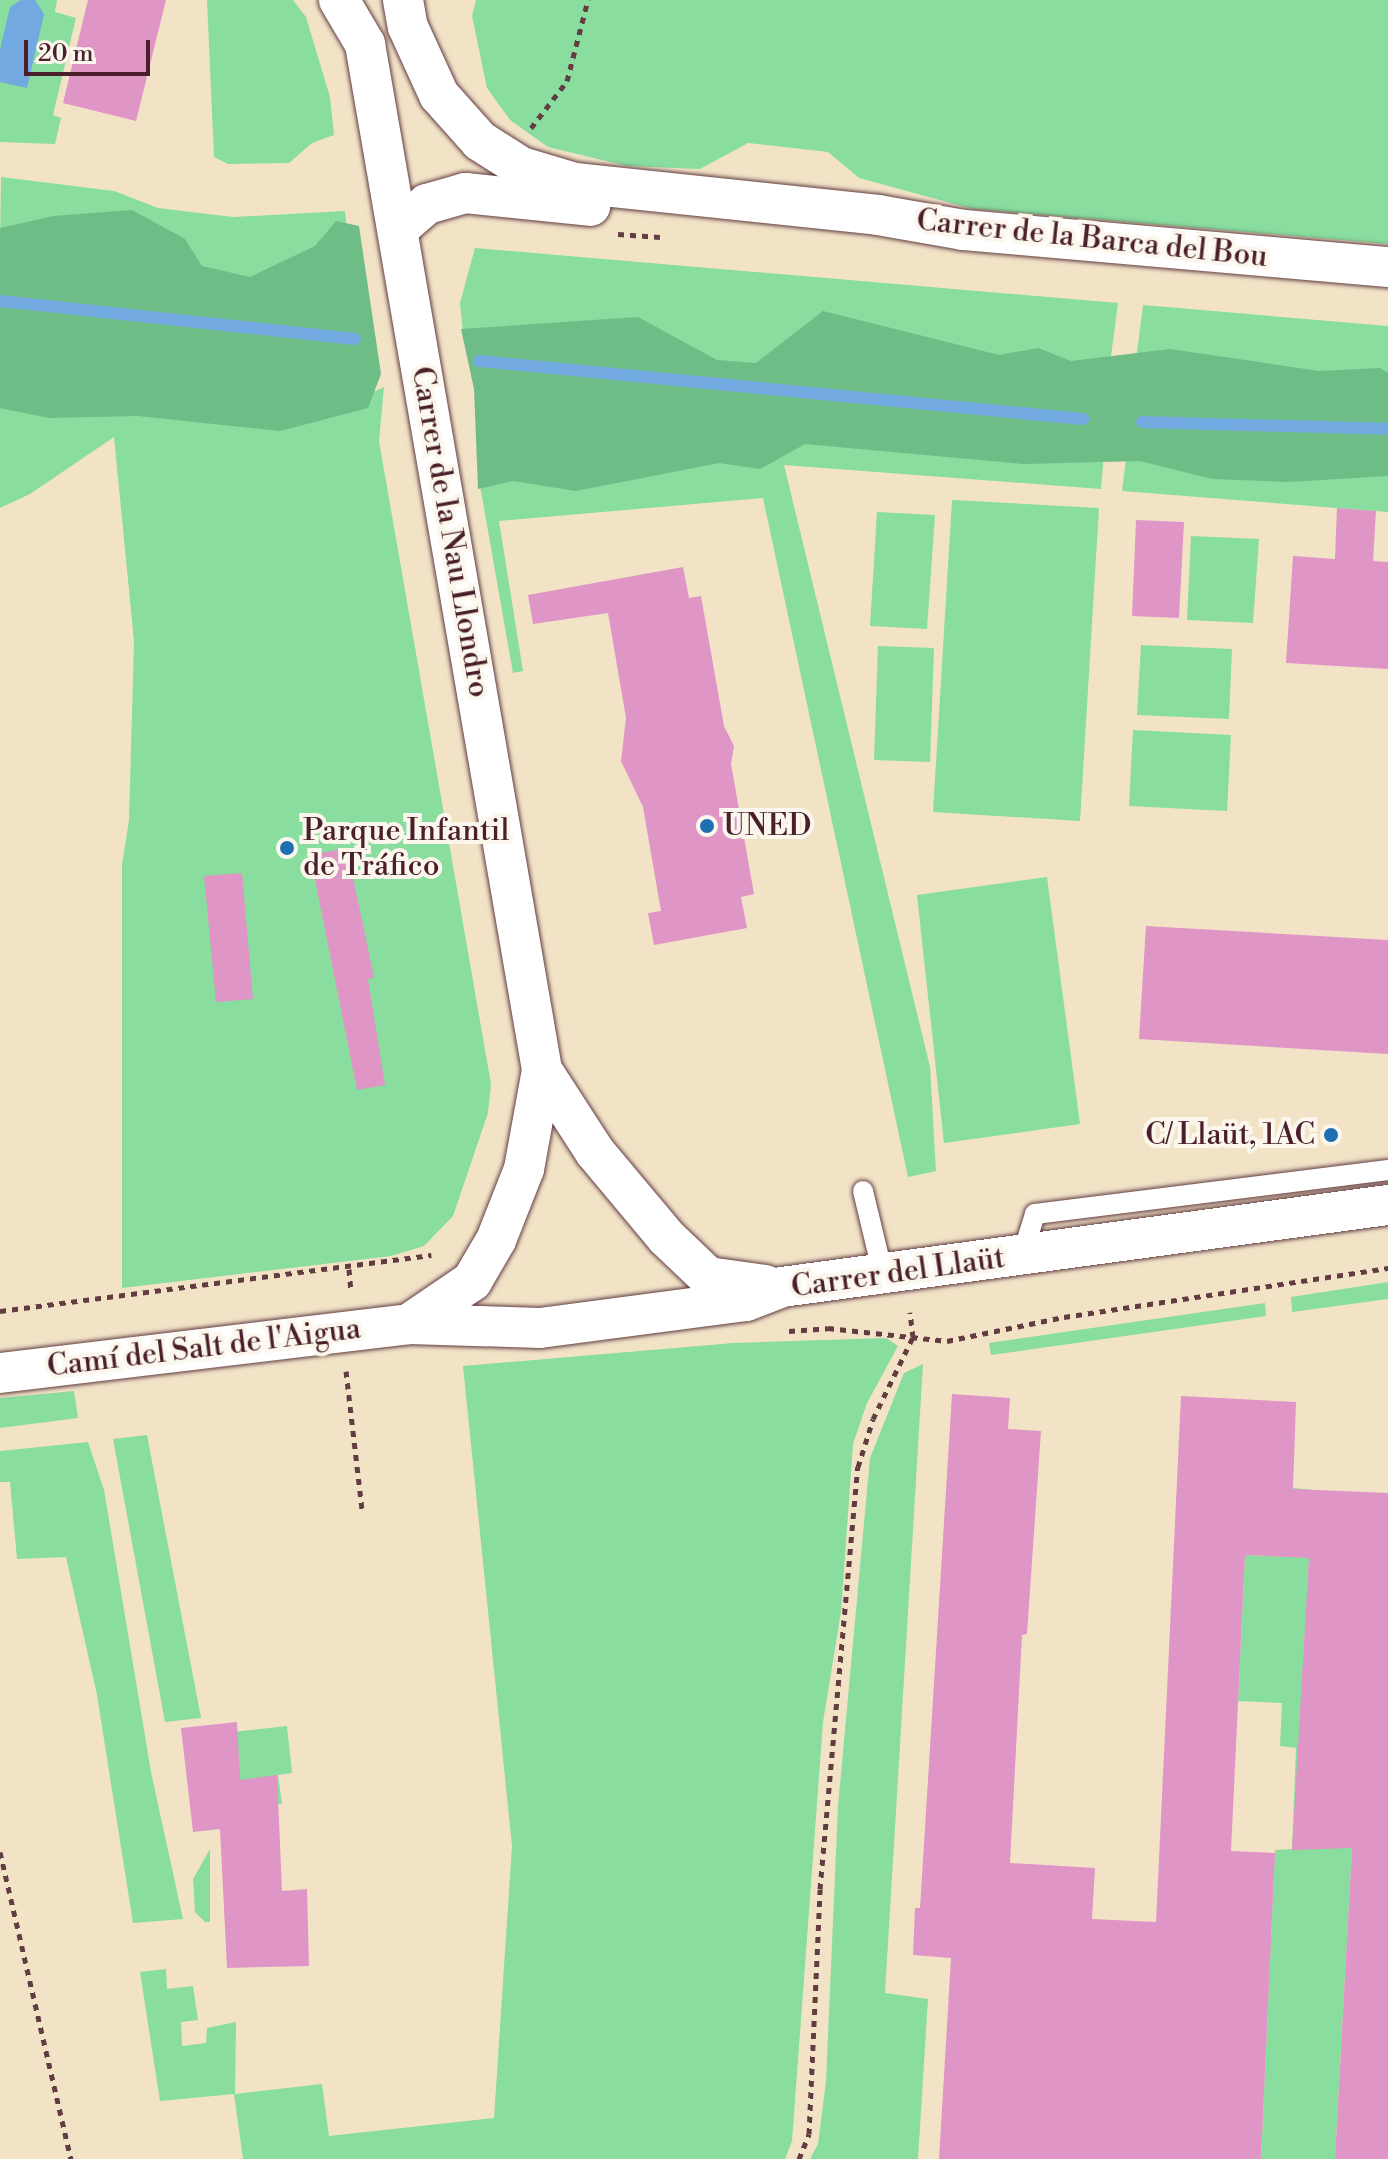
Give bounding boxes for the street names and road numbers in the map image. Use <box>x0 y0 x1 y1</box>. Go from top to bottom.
street label: Carrer de la Barca del Bou <box>915 203 1269 275</box>
street label: Carrer de la Nau Llondro <box>403 364 497 700</box>
street label: Carrer del Llaüt <box>789 1240 1007 1306</box>
street label: Camí del Salt de l'Aigua <box>45 1311 363 1385</box>

